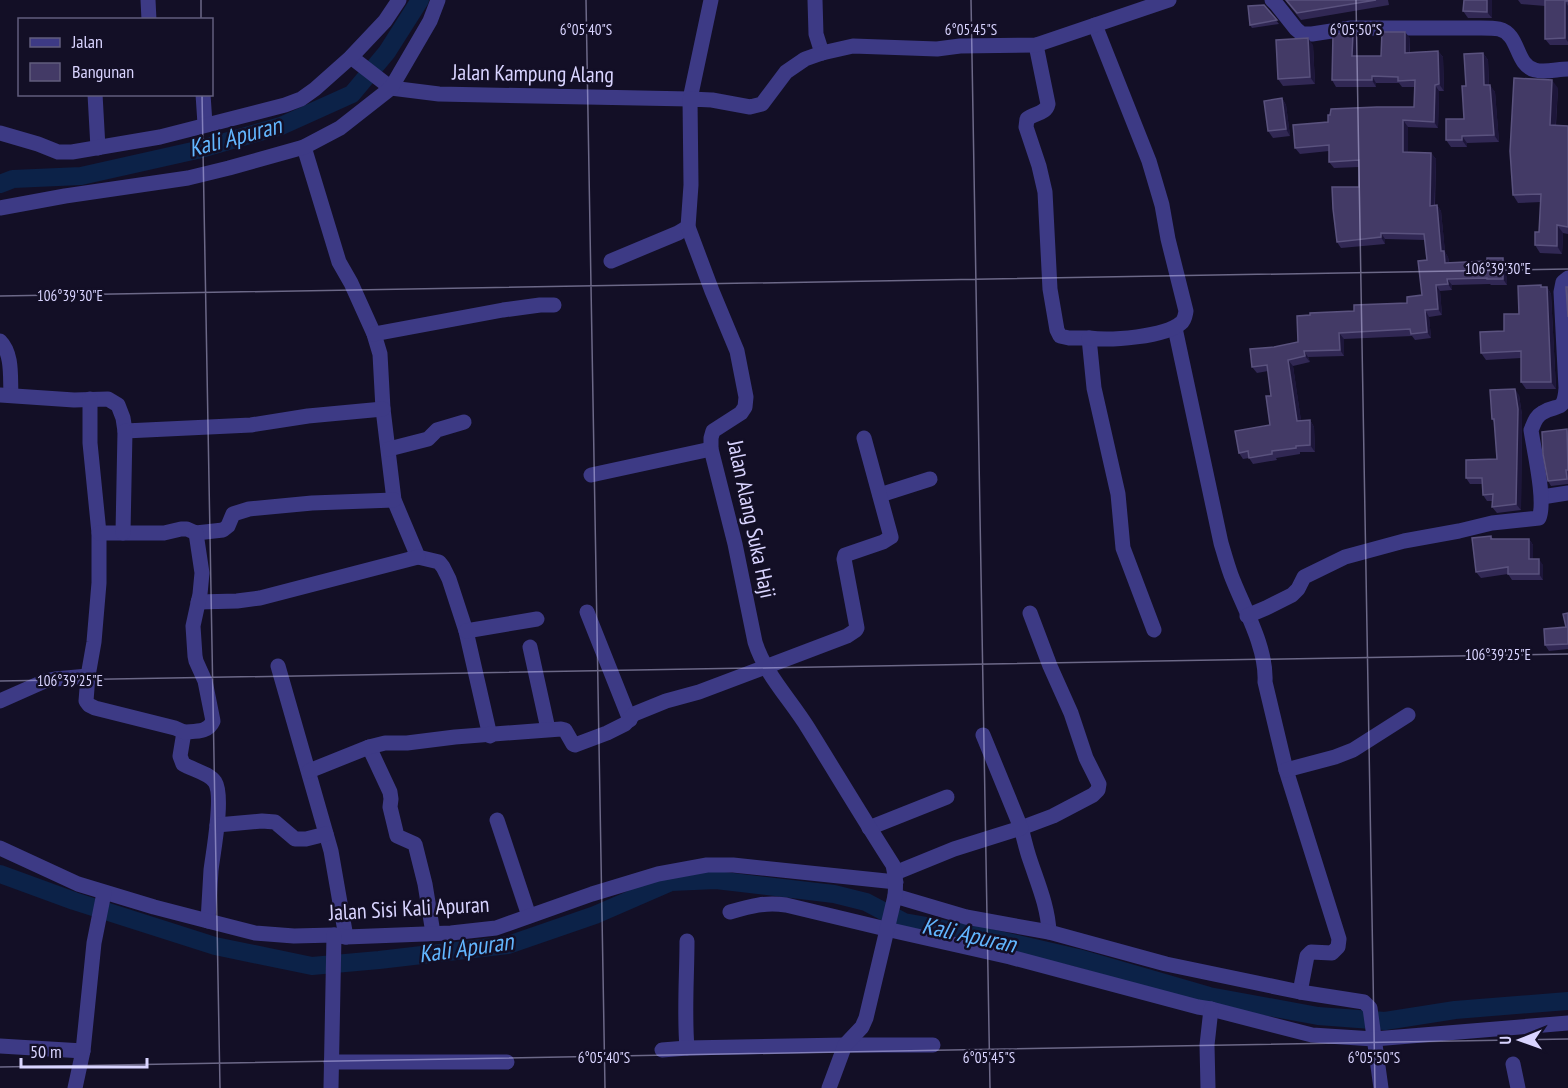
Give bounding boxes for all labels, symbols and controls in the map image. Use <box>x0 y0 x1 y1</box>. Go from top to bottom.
legend <box>18 18 213 96</box>
text: 6°05'40"S <box>560 20 612 39</box>
text: 6°05'45"S <box>945 20 997 39</box>
text: 6°05'50"S <box>1330 20 1382 39</box>
text: Jalan <box>71 30 103 53</box>
street label: Jalan Kampung Alang <box>451 58 614 88</box>
text: Bangunan <box>72 60 134 83</box>
water label: Kali Apuran <box>185 109 286 164</box>
text: 106°39'30"E <box>1465 259 1531 278</box>
text: 106°39'30"E <box>37 286 103 305</box>
street label: Jalan Alang Suka Haji <box>721 436 782 601</box>
text: 106°39'25"E <box>1465 645 1531 664</box>
text: 106°39'25"E <box>37 671 103 690</box>
street label: Jalan Sisi Kali Apuran <box>327 890 490 926</box>
water label: Kali Apuran <box>919 909 1020 960</box>
water label: Kali Apuran <box>417 925 517 969</box>
north arrow <box>1490 1010 1550 1070</box>
scale bar <box>21 1031 147 1069</box>
text: U <box>1495 1036 1515 1045</box>
text: 50 m <box>30 1040 62 1063</box>
text: 6°05'40"S <box>578 1048 630 1067</box>
text: 6°05'45"S <box>963 1048 1015 1067</box>
text: 6°05'50"S <box>1348 1048 1400 1067</box>

